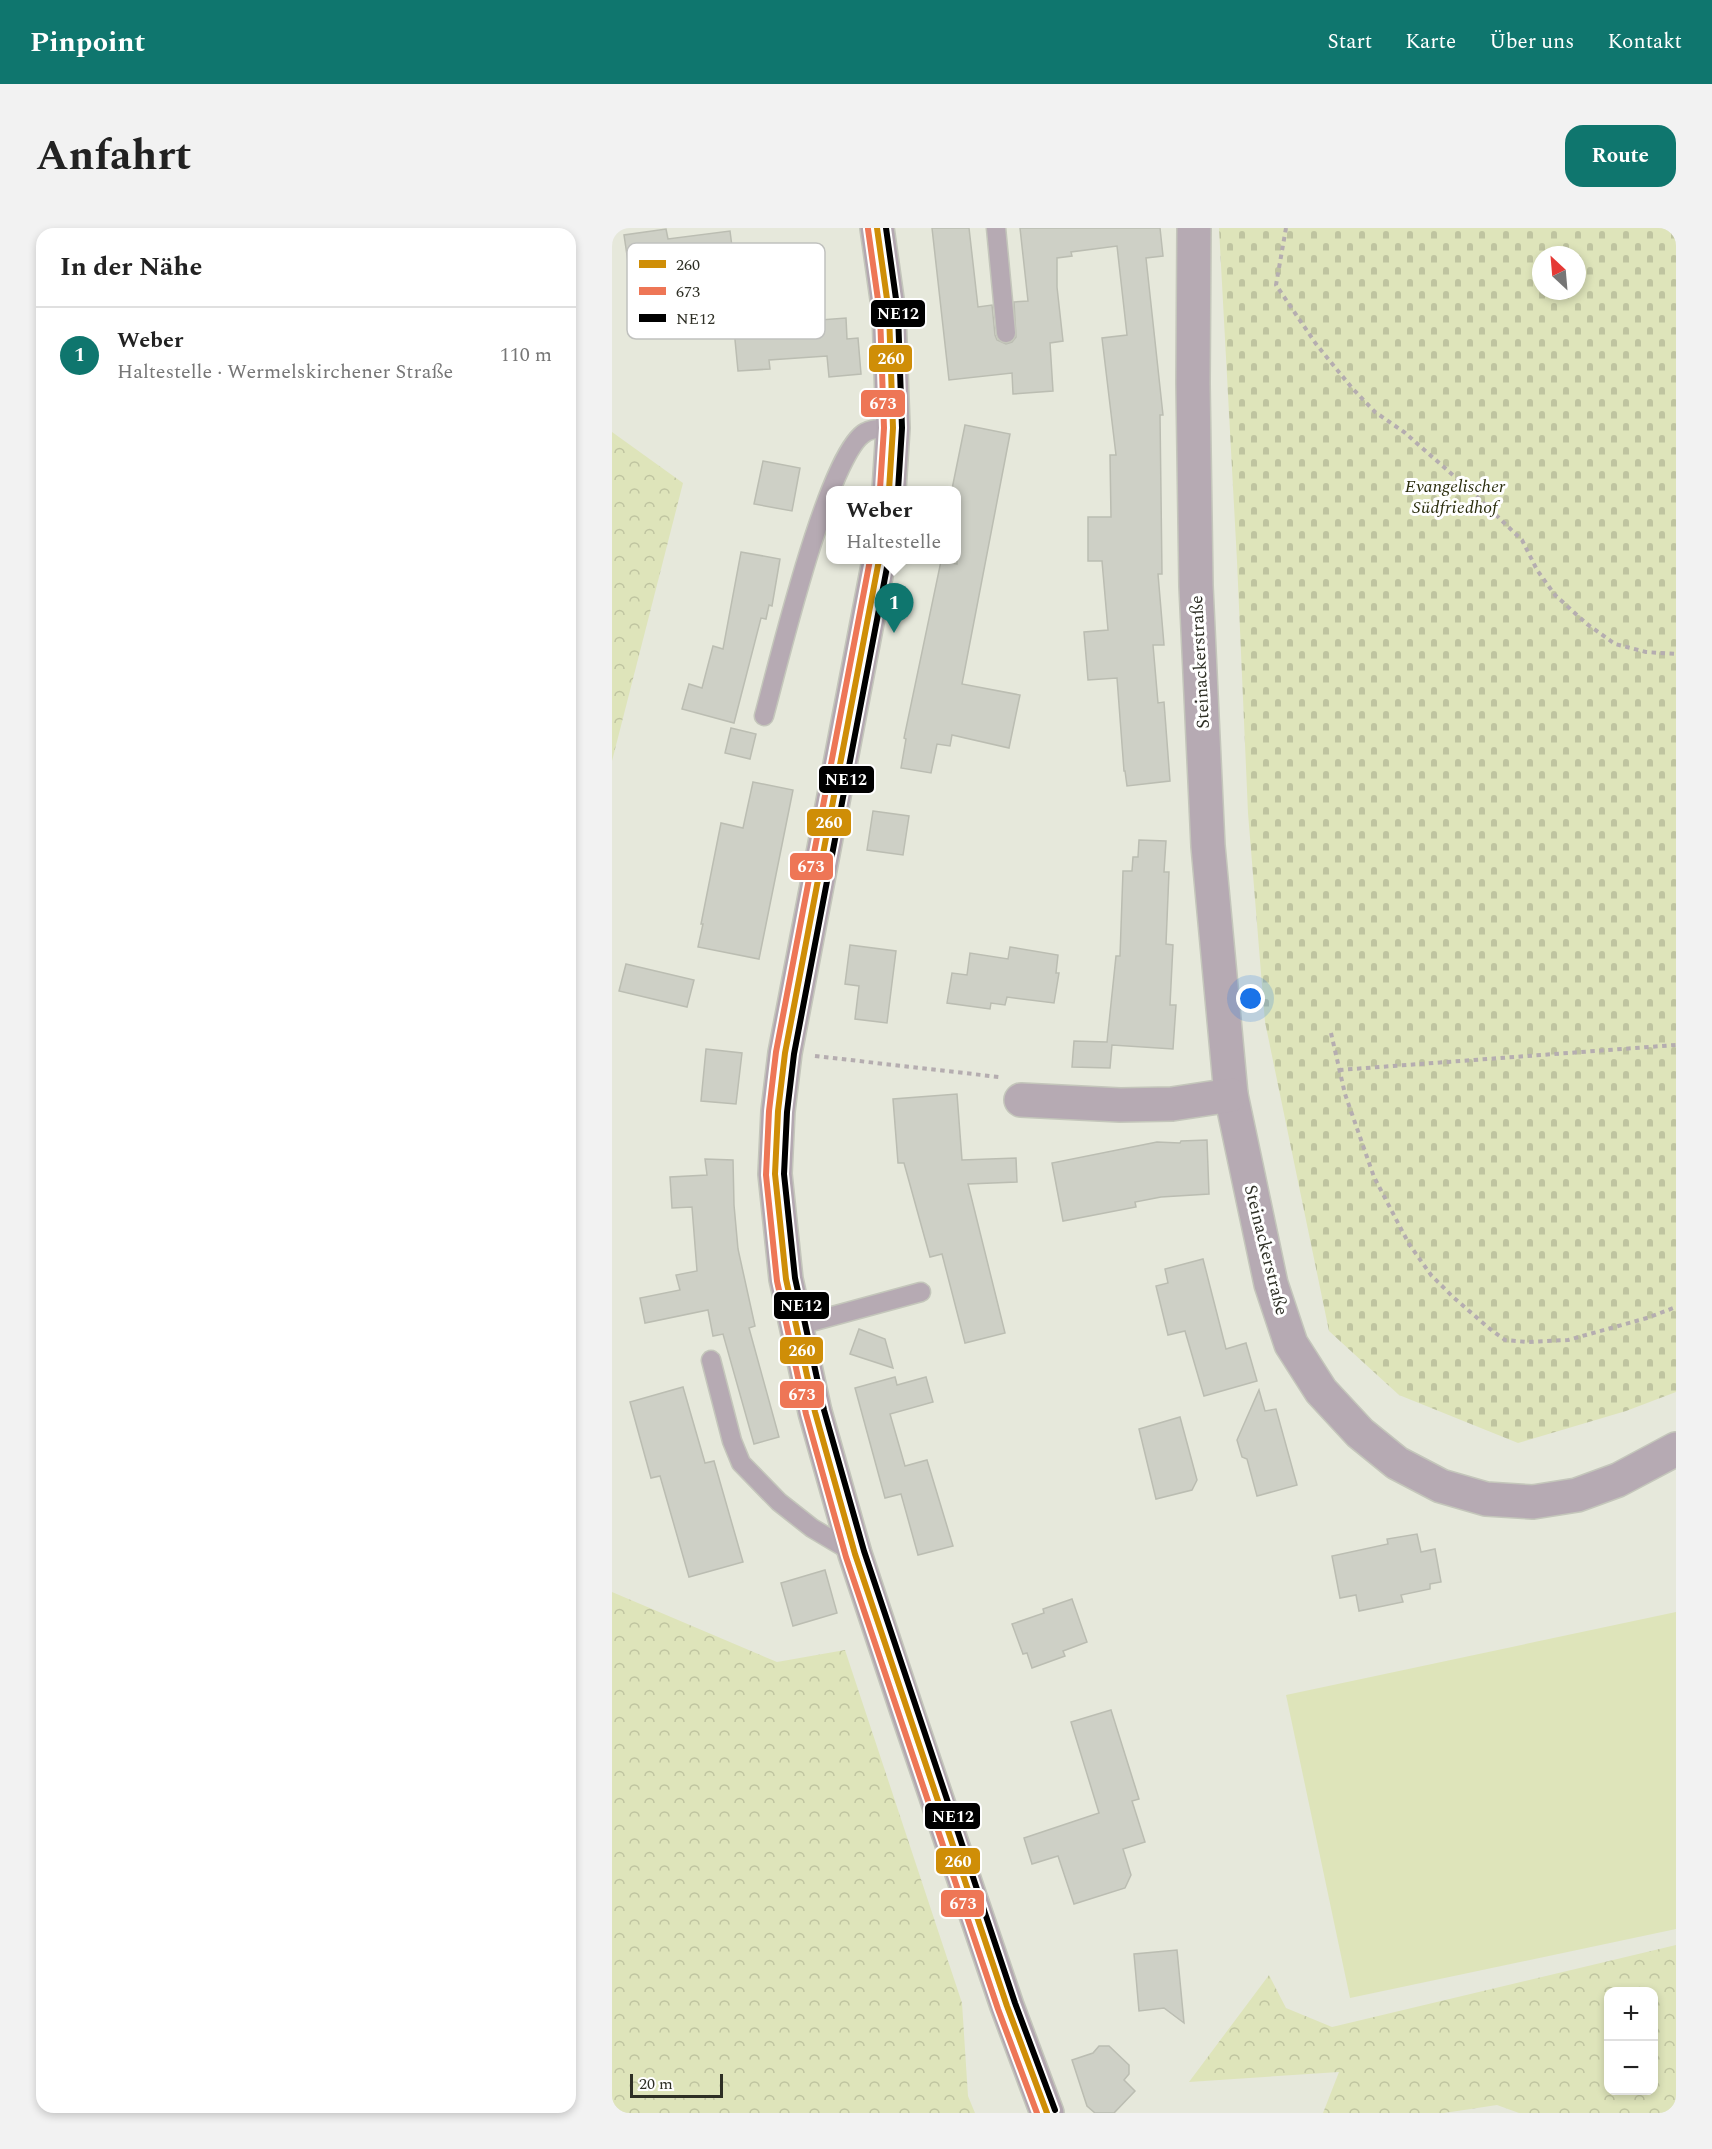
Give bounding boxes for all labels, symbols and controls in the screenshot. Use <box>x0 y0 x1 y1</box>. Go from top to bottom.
text: Pinpoint <box>30 21 145 64</box>
text: Start <box>1327 26 1372 58</box>
text: Karte <box>1405 26 1456 58</box>
text: Über uns <box>1489 26 1574 58</box>
text: Kontakt <box>1607 26 1682 58</box>
text: Anfahrt <box>36 125 192 188</box>
button: Route <box>1565 125 1676 187</box>
legend <box>627 243 825 339</box>
north arrow <box>1532 246 1586 300</box>
text: In der Nähe <box>60 247 202 287</box>
text: 260 <box>676 253 700 277</box>
text: 673 <box>676 280 700 304</box>
line badge: NE12 <box>870 299 926 328</box>
text: NE12 <box>877 302 919 326</box>
text: NE12 <box>676 307 715 331</box>
text: Weber <box>117 324 183 357</box>
text: 1 <box>74 340 85 370</box>
text: 110 m <box>500 340 552 370</box>
line badge: 260 <box>868 344 913 373</box>
text: 260 <box>878 347 904 371</box>
text: Haltestelle · Wermelskirchener Straße <box>117 357 453 387</box>
line badge: 673 <box>860 389 906 418</box>
text: 673 <box>870 392 896 416</box>
park label: Evangelischer Südfriedhof <box>1405 473 1506 521</box>
popup <box>826 486 961 564</box>
text: Weber <box>846 494 912 527</box>
text: Haltestelle <box>846 527 941 557</box>
pin: 1 <box>874 584 914 633</box>
street label: Steinackerstraße <box>1183 595 1217 729</box>
line badge: NE12 <box>818 765 875 794</box>
text: NE12 <box>825 768 867 792</box>
line badge: 260 <box>806 808 852 837</box>
text: 260 <box>816 811 842 835</box>
line badge: 673 <box>789 852 834 881</box>
text: 673 <box>798 855 824 879</box>
your location <box>1236 984 1265 1013</box>
street label: Steinackerstraße <box>1237 1182 1295 1318</box>
line badge: NE12 <box>773 1291 830 1320</box>
text: NE12 <box>780 1294 822 1318</box>
line badge: 260 <box>779 1336 824 1365</box>
text: 260 <box>789 1339 815 1363</box>
line badge: 673 <box>779 1380 825 1409</box>
text: 673 <box>789 1383 815 1407</box>
line badge: NE12 <box>924 1802 981 1830</box>
text: NE12 <box>932 1805 974 1829</box>
line badge: 260 <box>935 1847 981 1875</box>
text: 260 <box>945 1850 971 1874</box>
line badge: 673 <box>940 1889 985 1918</box>
text: 673 <box>950 1892 976 1916</box>
map controls <box>1604 1987 1658 2095</box>
button: + <box>1604 1987 1658 2041</box>
button: − <box>1604 2041 1658 2095</box>
scale bar <box>630 2071 723 2098</box>
text: 20 m <box>639 2072 673 2096</box>

